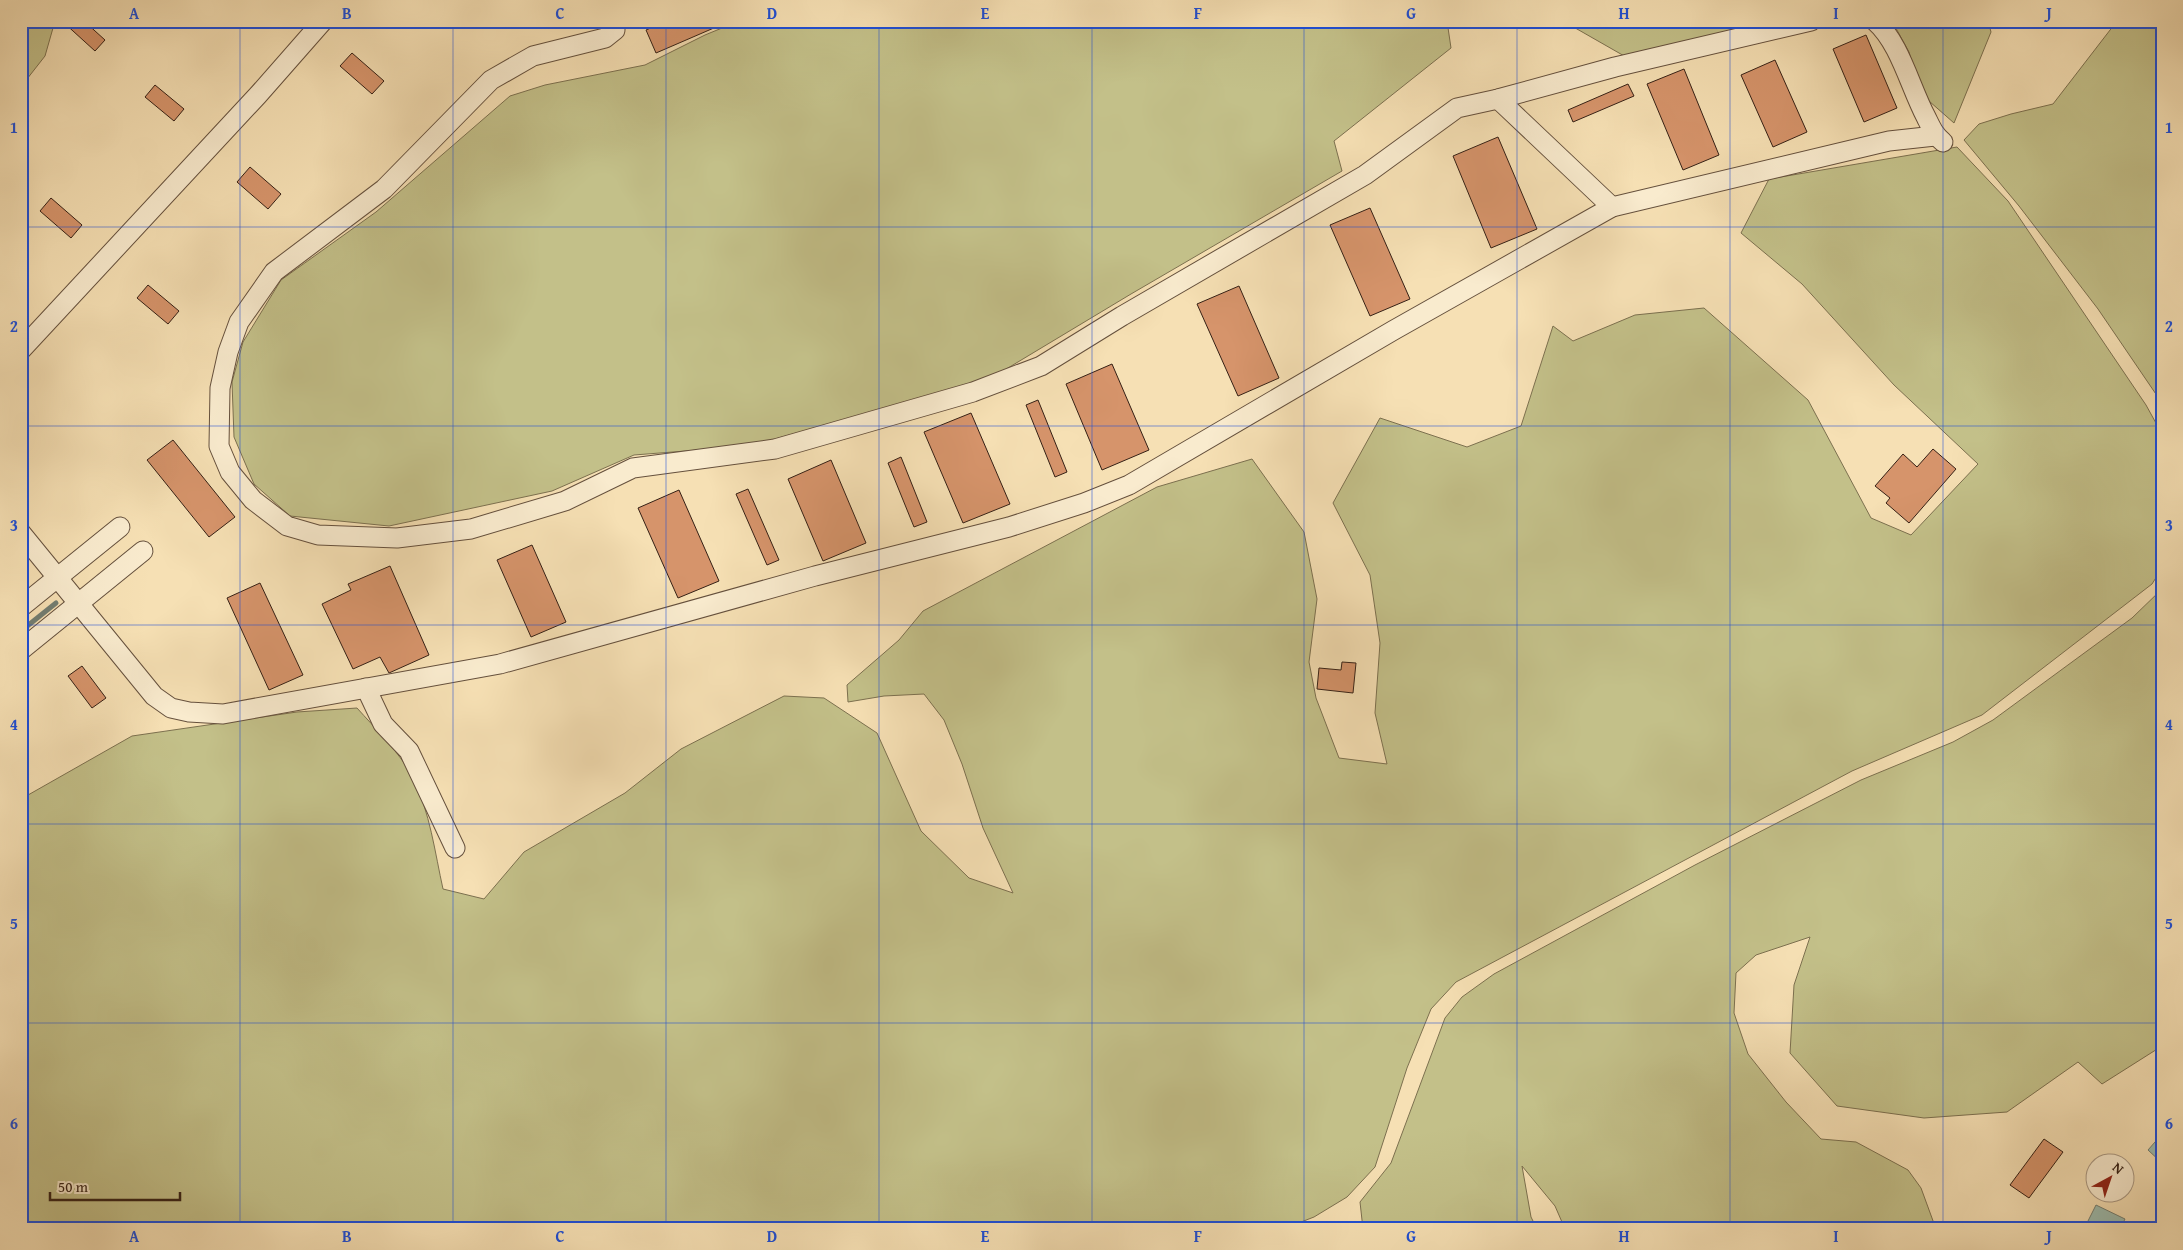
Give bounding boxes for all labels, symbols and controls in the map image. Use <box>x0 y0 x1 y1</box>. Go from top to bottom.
text: A <box>129 1 140 25</box>
text: B <box>342 1 352 25</box>
text: C <box>555 1 565 25</box>
text: D <box>767 1 777 25</box>
text: E <box>981 1 990 25</box>
text: F <box>1194 1 1202 25</box>
text: G <box>1406 1 1416 25</box>
text: H <box>1618 1 1630 25</box>
text: I <box>1833 1 1839 25</box>
text: J <box>2043 1 2052 25</box>
text: 1 <box>10 115 18 139</box>
text: 1 <box>2165 115 2173 139</box>
text: 2 <box>10 314 18 338</box>
text: 2 <box>2165 314 2173 338</box>
text: 3 <box>10 513 18 537</box>
text: 3 <box>2165 513 2173 537</box>
text: 4 <box>10 712 18 736</box>
text: 4 <box>2165 712 2173 736</box>
text: 5 <box>10 911 18 935</box>
text: 5 <box>2165 911 2173 935</box>
text: 6 <box>10 1111 18 1135</box>
text: 6 <box>2165 1111 2173 1135</box>
north arrow <box>2086 1152 2136 1202</box>
text: N <box>2108 1157 2129 1179</box>
scale bar <box>50 1170 180 1202</box>
text: 50 m <box>58 1176 89 1197</box>
text: A <box>129 1224 140 1248</box>
text: B <box>342 1224 352 1248</box>
text: C <box>555 1224 565 1248</box>
text: D <box>767 1224 777 1248</box>
text: E <box>981 1224 990 1248</box>
text: F <box>1194 1224 1202 1248</box>
text: G <box>1406 1224 1416 1248</box>
text: H <box>1618 1224 1630 1248</box>
text: I <box>1833 1224 1839 1248</box>
text: J <box>2043 1224 2052 1248</box>

